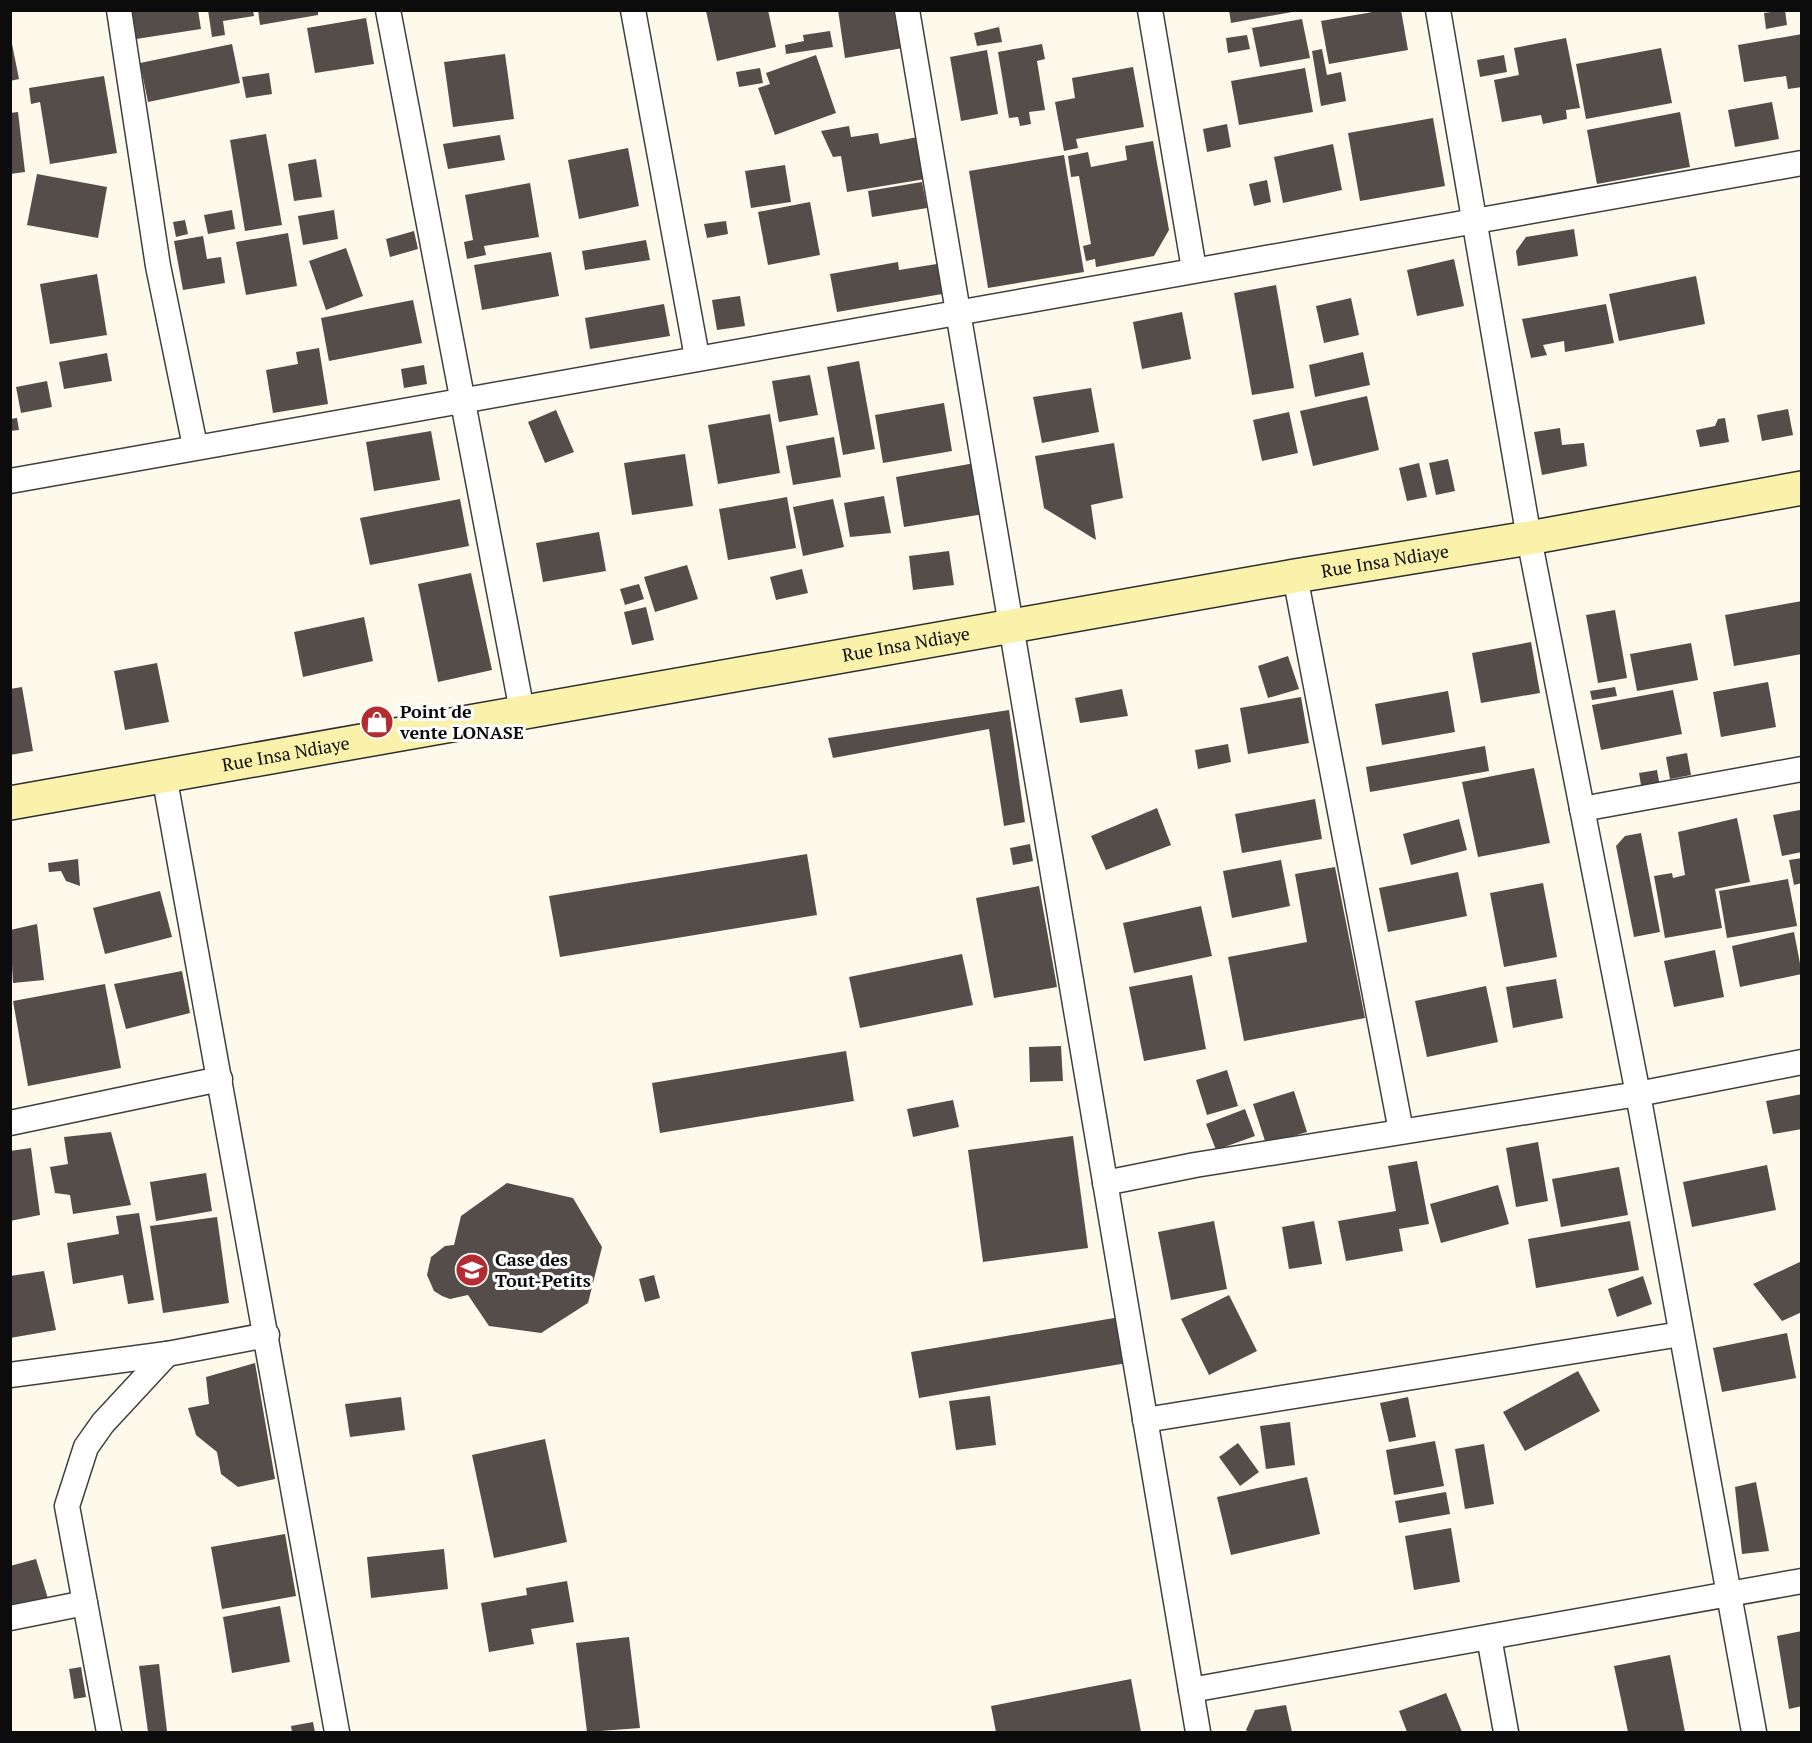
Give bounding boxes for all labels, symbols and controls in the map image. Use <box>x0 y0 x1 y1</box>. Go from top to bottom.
street label: Rue Insa Ndiaye <box>1319 538 1450 583</box>
street label: Rue Insa Ndiaye <box>840 621 972 667</box>
place label: Point de vente LONASE <box>399 699 524 744</box>
shop icon: Point de vente LONASE <box>359 704 395 740</box>
street label: Rue Insa Ndiaye <box>220 730 351 776</box>
place label: Case des Tout-Petits <box>495 1247 591 1292</box>
school or university icon: Case des Tout-Petits <box>454 1252 490 1288</box>

